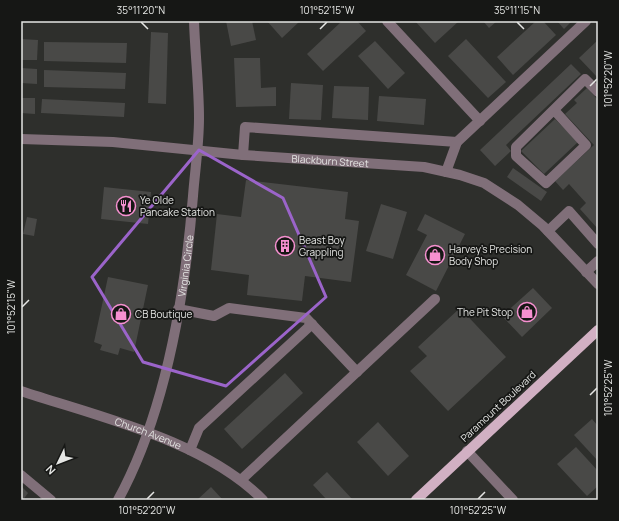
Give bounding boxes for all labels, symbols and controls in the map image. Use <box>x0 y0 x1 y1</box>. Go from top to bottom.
text: 35°11'20"N <box>117 3 165 17</box>
text: 101°52'15"W <box>300 3 355 17</box>
text: 35°11'15"N <box>494 3 540 17</box>
text: 101°52'20"W <box>601 50 615 107</box>
street label: Blackburn Street <box>291 151 369 170</box>
place label: Ye Olde Pancake Station <box>140 193 215 219</box>
restaurant icon: Ye Olde Pancake Station <box>115 195 137 217</box>
place label: Beast Boy Grappling <box>299 233 346 259</box>
street label: Virginia Circle <box>174 234 196 298</box>
building icon: Beast Boy Grappling <box>274 235 296 257</box>
place label: Harvey's Precision Body Shop <box>449 242 532 268</box>
shop icon: Harvey's Precision Body Shop <box>424 244 446 266</box>
text: 101°52'15"W <box>4 279 18 334</box>
shop icon: The Pit Stop <box>516 301 538 323</box>
shop icon: CB Boutique <box>110 303 132 325</box>
place label: The Pit Stop <box>457 305 513 319</box>
place label: CB Boutique <box>135 307 192 321</box>
text: 101°52'25"W <box>601 359 615 416</box>
street label: Paramount Boulevard <box>457 367 539 445</box>
street label: Church Avenue <box>113 414 184 452</box>
north arrow <box>38 443 78 483</box>
text: N <box>42 462 59 478</box>
text: 101°52'20"W <box>119 503 176 517</box>
text: 101°52'25"W <box>450 503 507 517</box>

